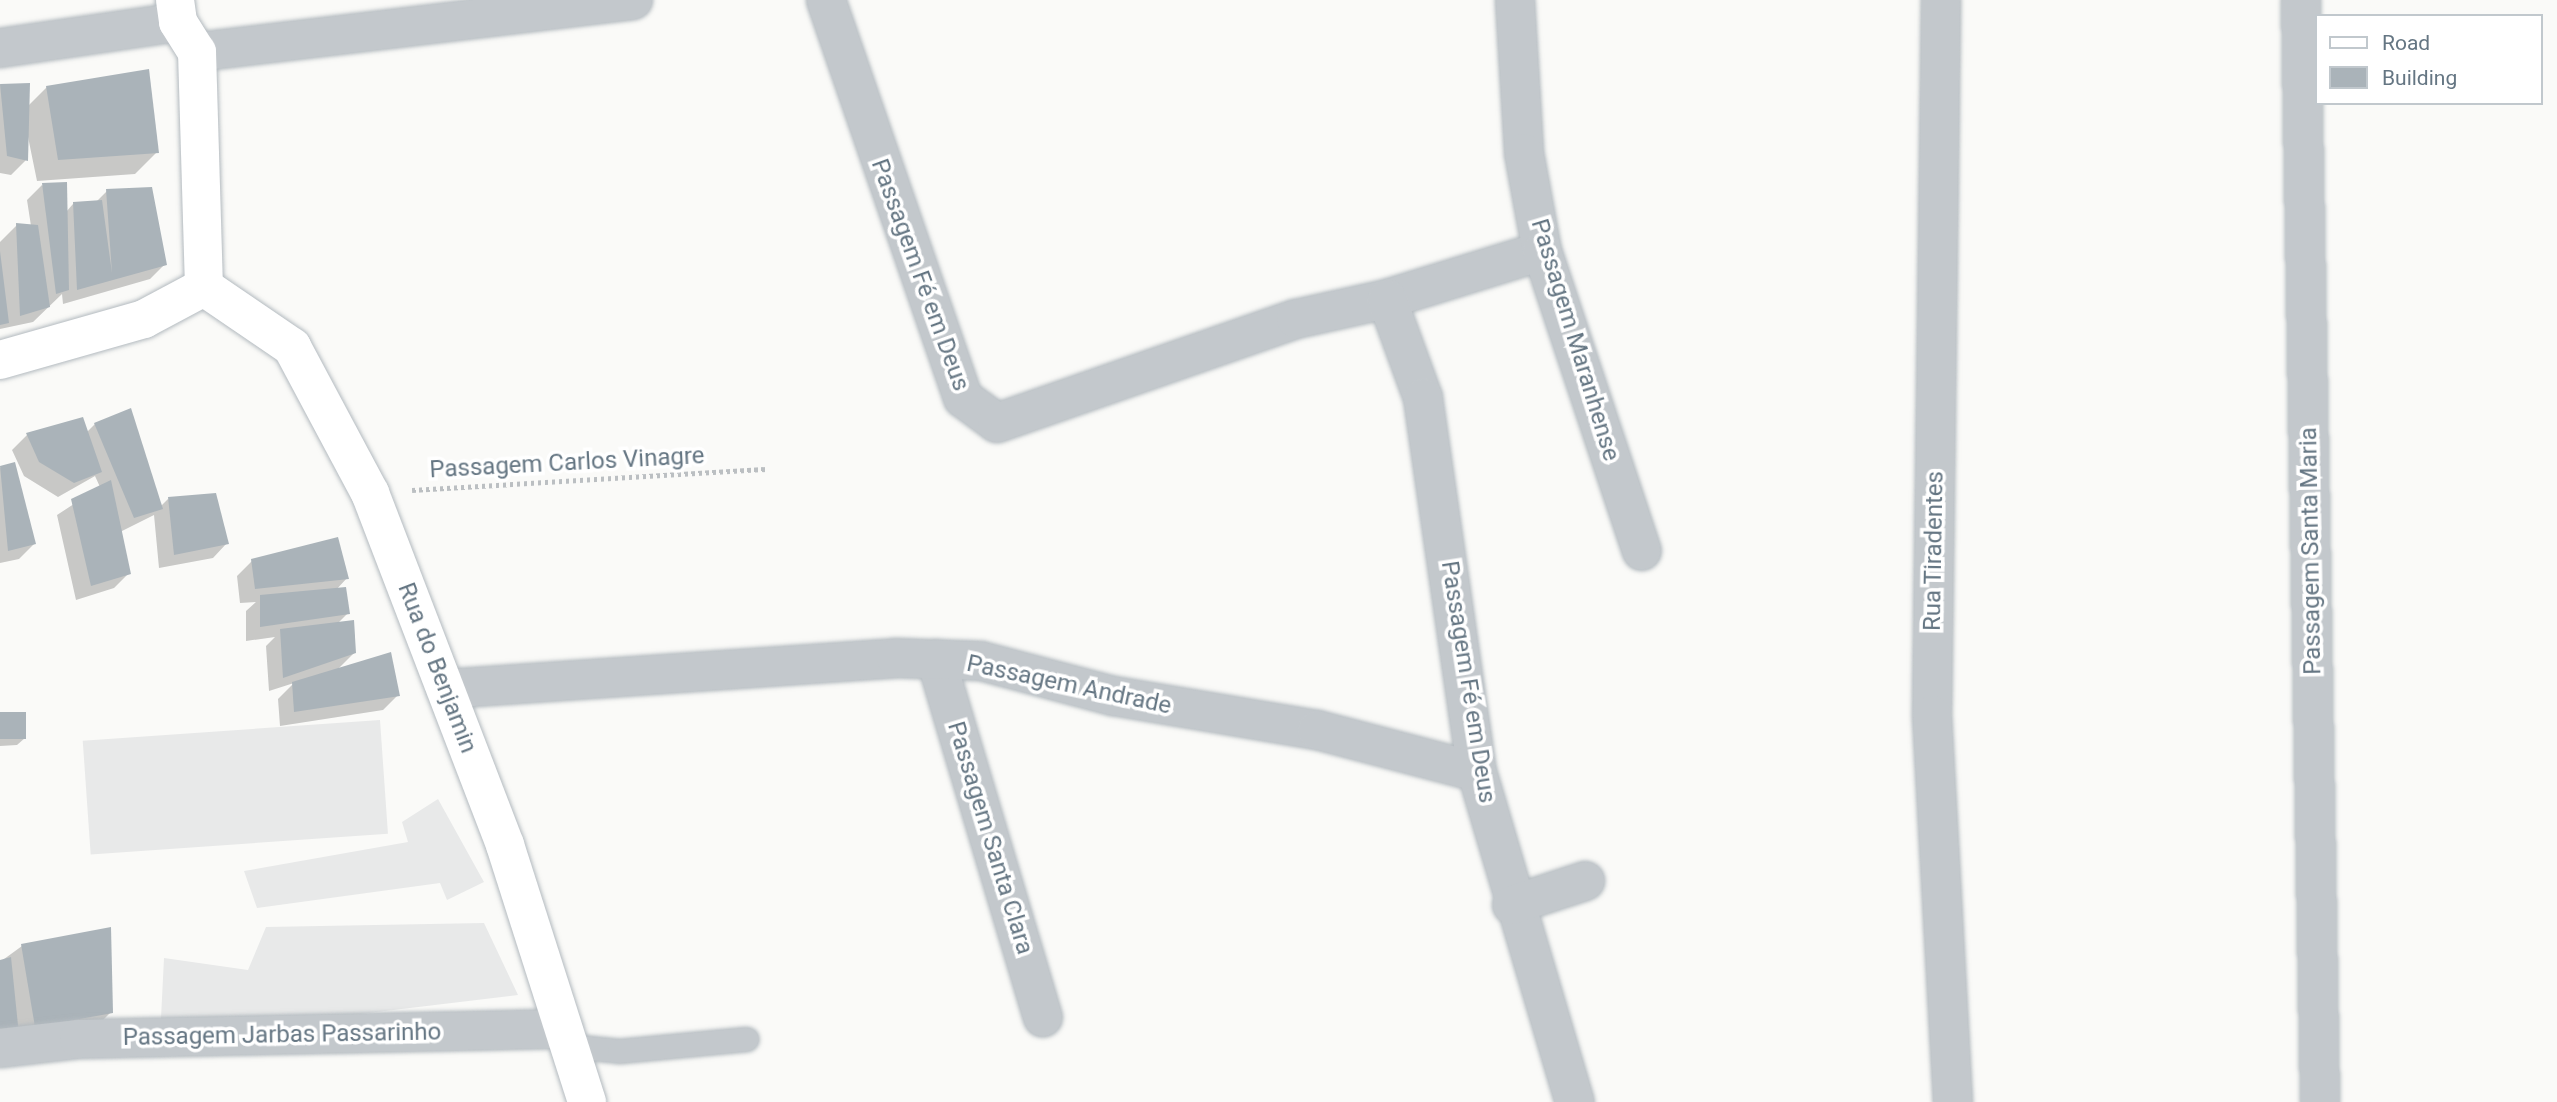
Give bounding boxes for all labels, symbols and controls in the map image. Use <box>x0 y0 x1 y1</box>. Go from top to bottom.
legend <box>2316 14 2543 105</box>
text: Road <box>2382 31 2430 55</box>
text: Building <box>2382 66 2457 90</box>
street label: Passagem Fé em Deus <box>865 155 975 395</box>
street label: Passagem Maranhense <box>1524 216 1626 464</box>
street label: Passagem Santa Maria <box>2294 427 2328 675</box>
street label: Passagem Carlos Vinagre <box>429 441 705 485</box>
street label: Rua Tiradentes <box>1918 471 1950 631</box>
street label: Passagem Fé em Deus <box>1435 559 1501 805</box>
street label: Rua do Benjamin <box>391 579 483 757</box>
street label: Passagem Andrade <box>964 649 1174 721</box>
street label: Passagem Santa Clara <box>941 718 1039 958</box>
street label: Passagem Jarbas Passarinho <box>123 1018 441 1052</box>

